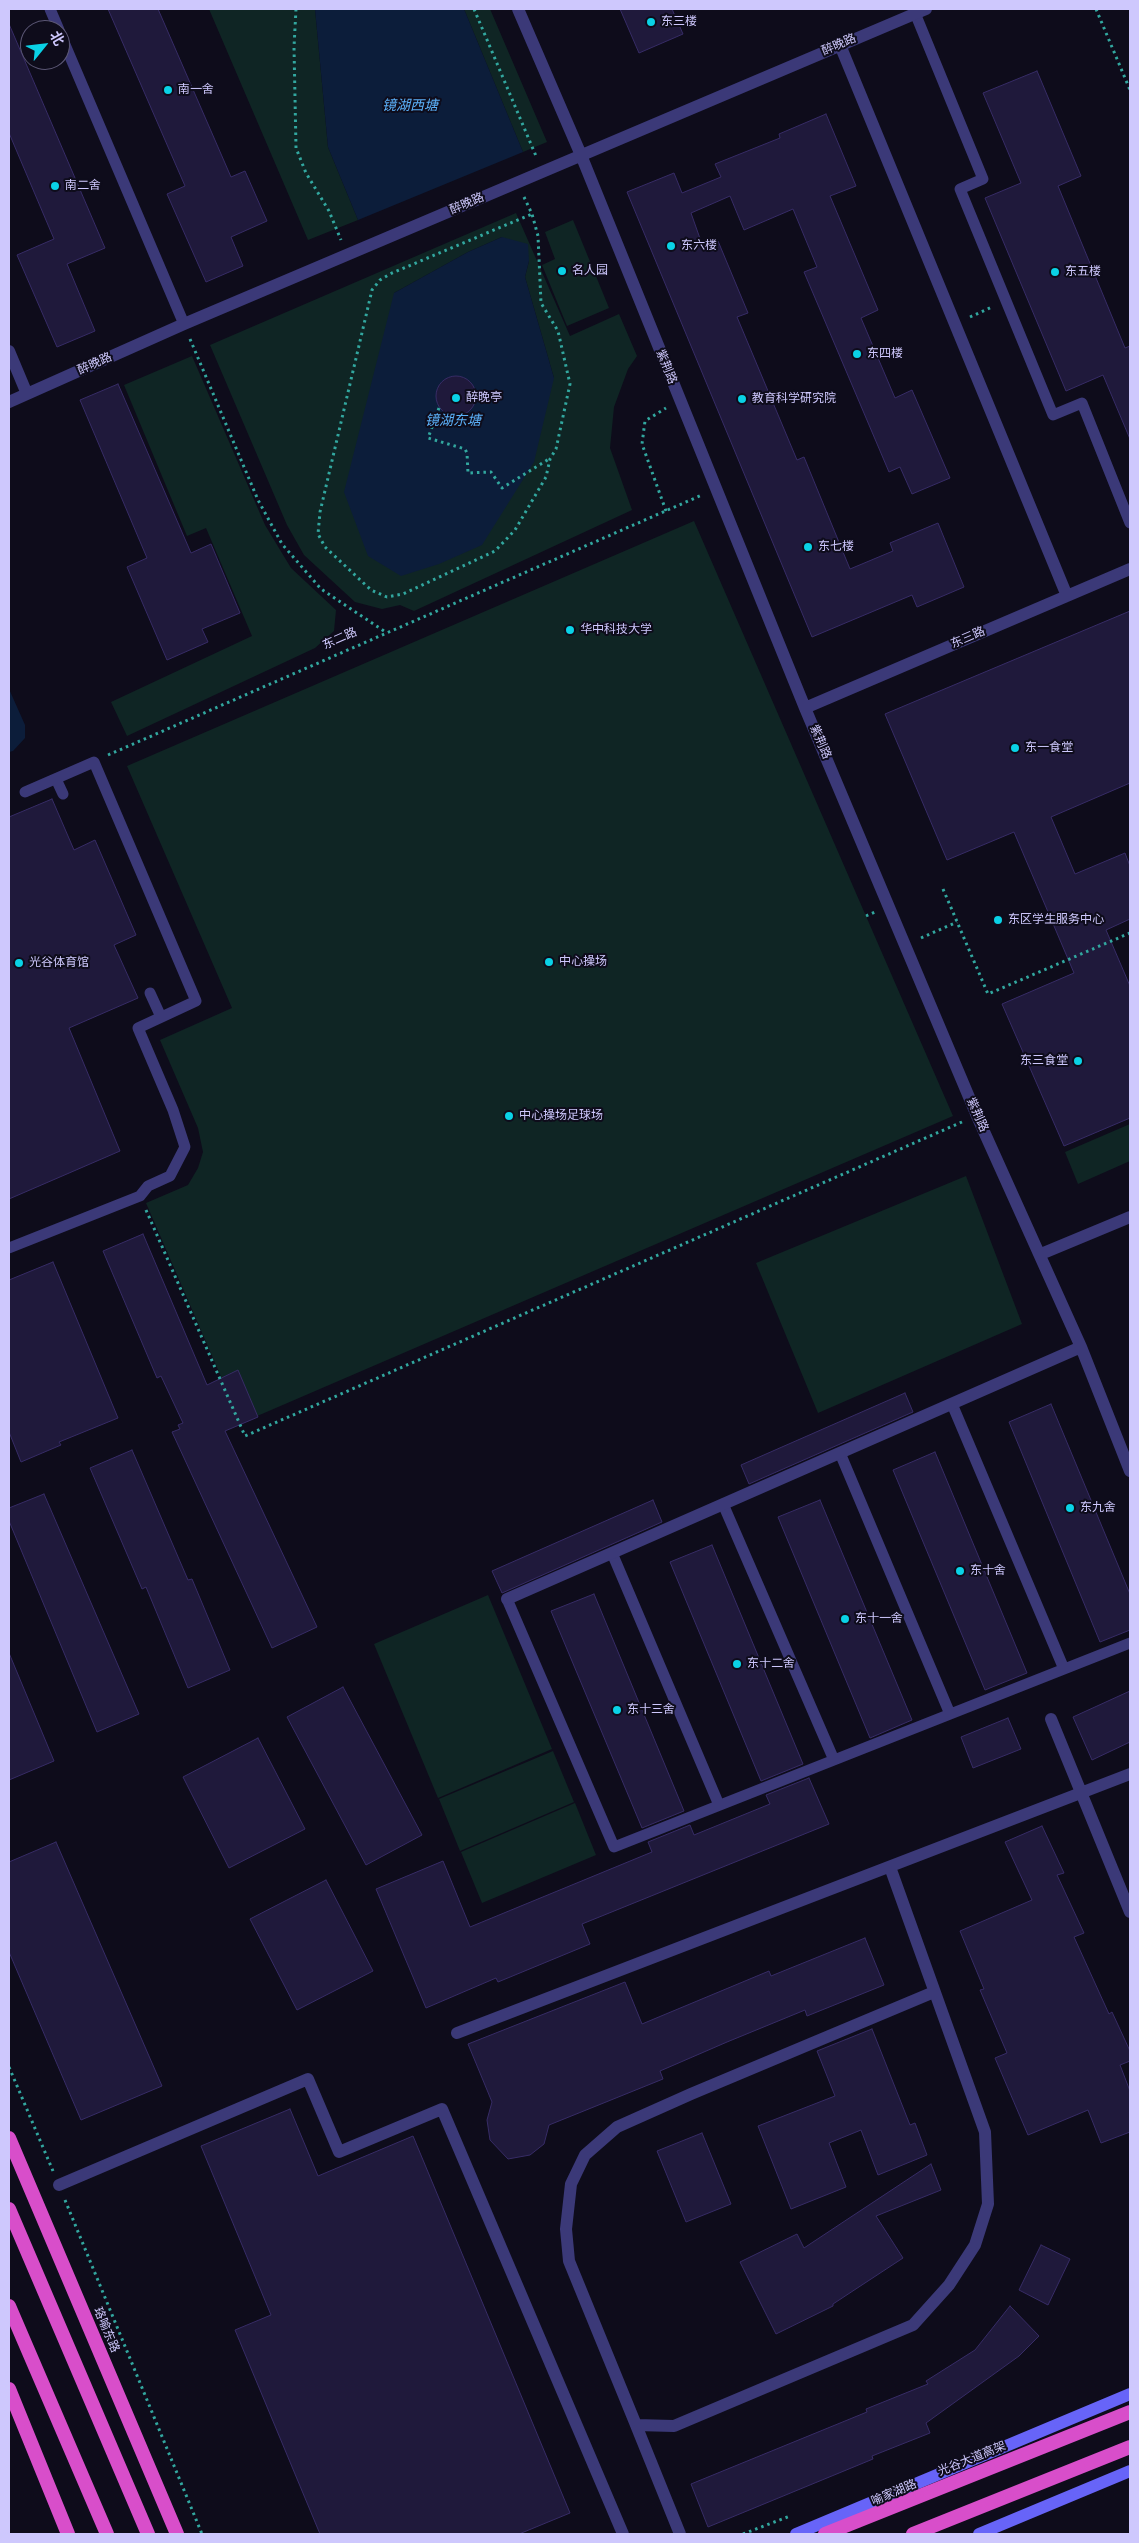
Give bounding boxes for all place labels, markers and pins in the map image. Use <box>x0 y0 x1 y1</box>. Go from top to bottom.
place label: 东三楼 <box>661 15 697 29</box>
marker: 东三楼 <box>645 16 657 28</box>
place label: 南一舍 <box>178 83 214 97</box>
marker: 南一舍 <box>162 84 174 96</box>
place label: 南二舍 <box>65 179 101 193</box>
marker: 南二舍 <box>49 180 61 192</box>
place label: 东六楼 <box>681 239 717 253</box>
marker: 东六楼 <box>665 240 677 252</box>
place label: 名人园 <box>572 264 608 278</box>
marker: 名人园 <box>556 265 568 277</box>
place label: 东五楼 <box>1065 265 1101 279</box>
marker: 东五楼 <box>1049 266 1061 278</box>
place label: 东四楼 <box>867 347 903 361</box>
marker: 东四楼 <box>851 348 863 360</box>
place label: 醉晚亭 <box>466 391 502 405</box>
marker: 醉晚亭 <box>450 392 462 404</box>
place label: 教育科学研究院 <box>752 392 836 406</box>
marker: 教育科学研究院 <box>736 393 748 405</box>
place label: 东七楼 <box>818 540 854 554</box>
marker: 东七楼 <box>802 541 814 553</box>
place label: 华中科技大学 <box>580 623 652 637</box>
marker: 华中科技大学 <box>564 624 576 636</box>
place label: 东一食堂 <box>1025 741 1073 755</box>
marker: 东一食堂 <box>1009 742 1021 754</box>
place label: 东区学生服务中心 <box>1008 913 1104 927</box>
marker: 东区学生服务中心 <box>992 914 1004 926</box>
place label: 中心操场 <box>559 955 607 969</box>
place label: 光谷体育馆 <box>29 956 89 970</box>
marker: 中心操场 <box>543 956 555 968</box>
marker: 光谷体育馆 <box>13 957 25 969</box>
place label: 东三食堂 <box>1020 1054 1068 1068</box>
marker: 东三食堂 <box>1072 1055 1084 1067</box>
place label: 中心操场足球场 <box>519 1109 603 1123</box>
marker: 中心操场足球场 <box>503 1110 515 1122</box>
place label: 东九舍 <box>1080 1501 1116 1515</box>
marker: 东九舍 <box>1064 1502 1076 1514</box>
place label: 东十舍 <box>970 1564 1006 1578</box>
marker: 东十舍 <box>954 1565 966 1577</box>
place label: 东十一舍 <box>855 1612 903 1626</box>
marker: 东十一舍 <box>839 1613 851 1625</box>
place label: 东十二舍 <box>747 1657 795 1671</box>
marker: 东十二舍 <box>731 1658 743 1670</box>
place label: 东十三舍 <box>627 1703 675 1717</box>
marker: 东十三舍 <box>611 1704 623 1716</box>

